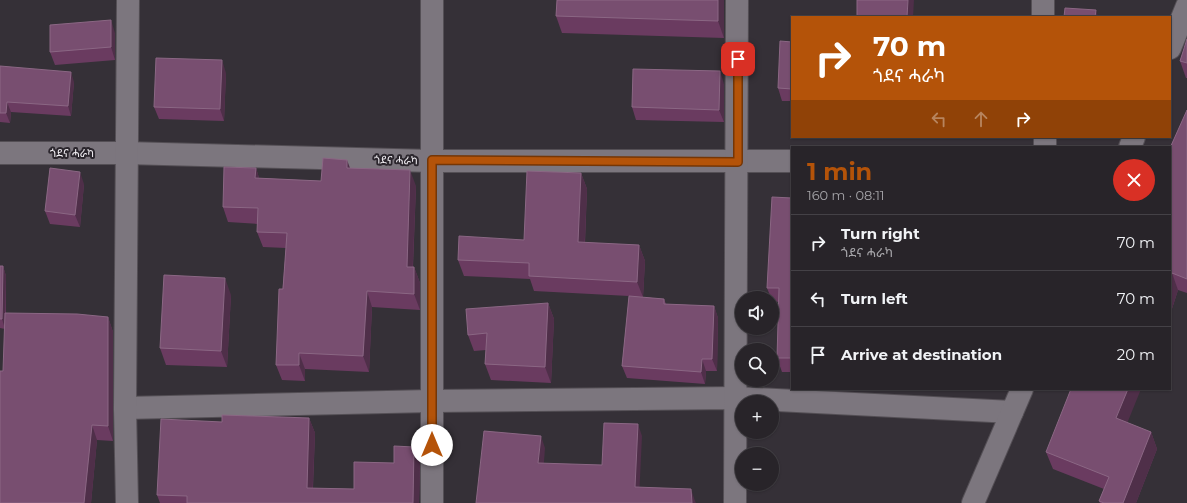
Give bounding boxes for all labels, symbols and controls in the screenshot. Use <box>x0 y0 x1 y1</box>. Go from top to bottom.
text: 70 m <box>873 29 946 63</box>
icon: right <box>807 32 859 84</box>
pin <box>721 42 755 76</box>
icon: arrive <box>727 48 749 70</box>
text: ጎደና ሓራካ <box>873 65 945 87</box>
icon: left <box>928 108 950 130</box>
icon: ahead <box>970 108 992 130</box>
icon: right <box>1012 108 1034 130</box>
street label: ጎደና ሓራካ <box>50 146 94 160</box>
street label: ጎደና ሓራካ <box>374 153 418 167</box>
text: 1 min <box>807 157 872 186</box>
button: close <box>1113 159 1155 201</box>
text: 160 m · 08:11 <box>807 187 885 203</box>
text: Turn right <box>841 224 920 243</box>
icon: right <box>807 232 829 254</box>
text: 70 m <box>1117 233 1155 252</box>
text: ጎደና ሓራካ <box>841 244 893 260</box>
icon: left <box>807 288 829 310</box>
text: Turn left <box>841 289 908 308</box>
text: 70 m <box>1117 289 1155 308</box>
map controls <box>735 291 779 491</box>
button: sound <box>735 291 779 335</box>
button: search <box>735 343 779 387</box>
icon: arrive <box>807 344 829 366</box>
text: Arrive at destination <box>841 345 1002 364</box>
text: 20 m <box>1117 345 1155 364</box>
button: + <box>735 395 779 439</box>
position arrow <box>411 424 453 466</box>
button: − <box>735 447 779 491</box>

